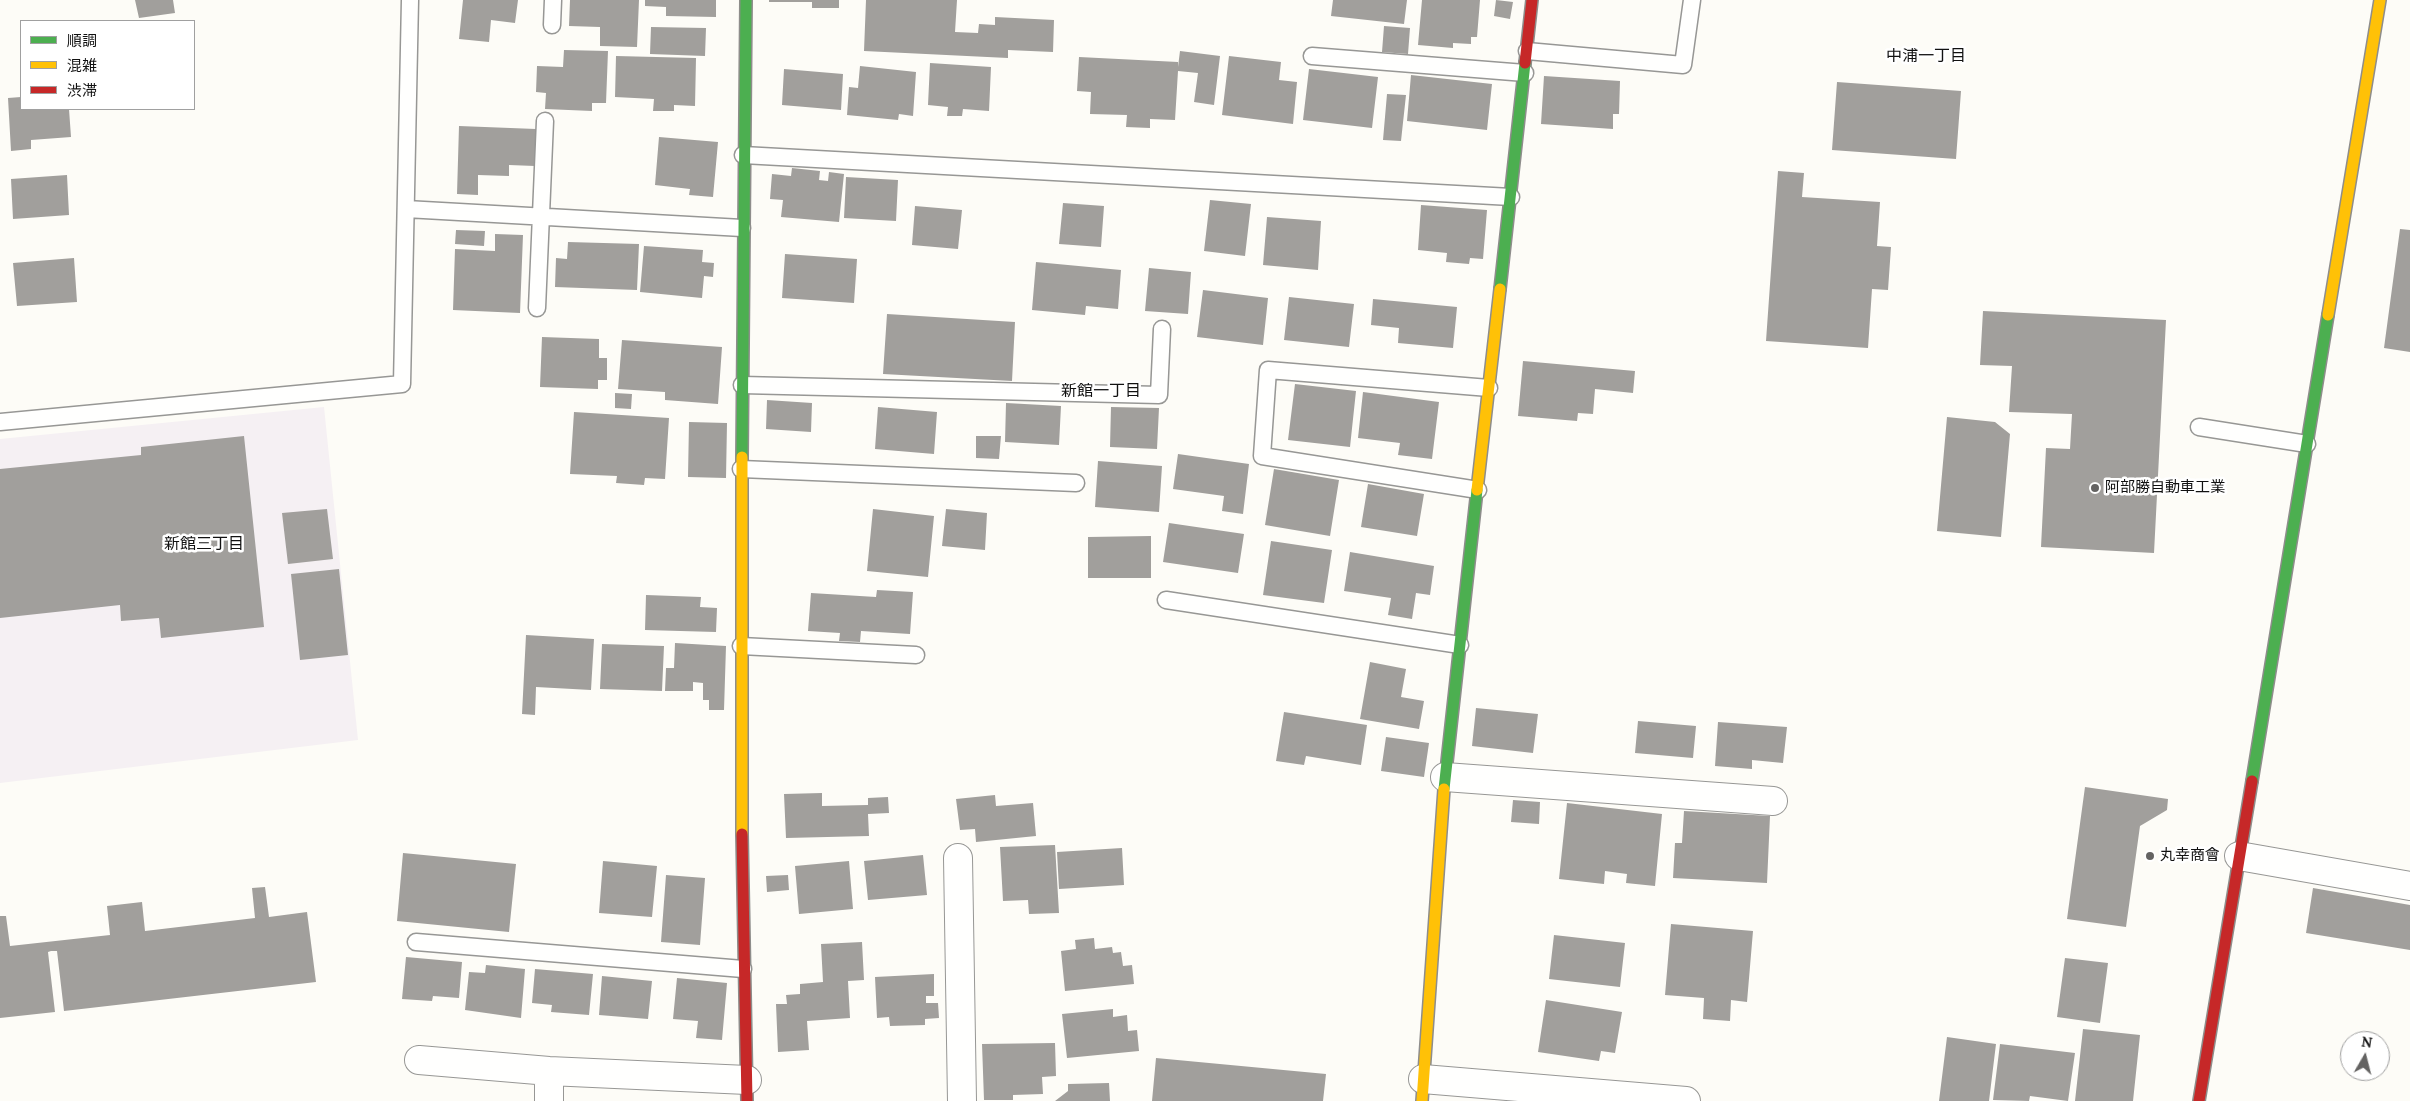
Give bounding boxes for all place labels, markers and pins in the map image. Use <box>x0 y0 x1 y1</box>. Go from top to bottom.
place label: 阿部勝自動車工業 <box>2105 479 2225 497</box>
marker: 阿部勝自動車工業 <box>2089 482 2101 494</box>
place label: 丸幸商會 <box>2160 847 2220 865</box>
marker: 丸幸商會 <box>2144 850 2156 862</box>

